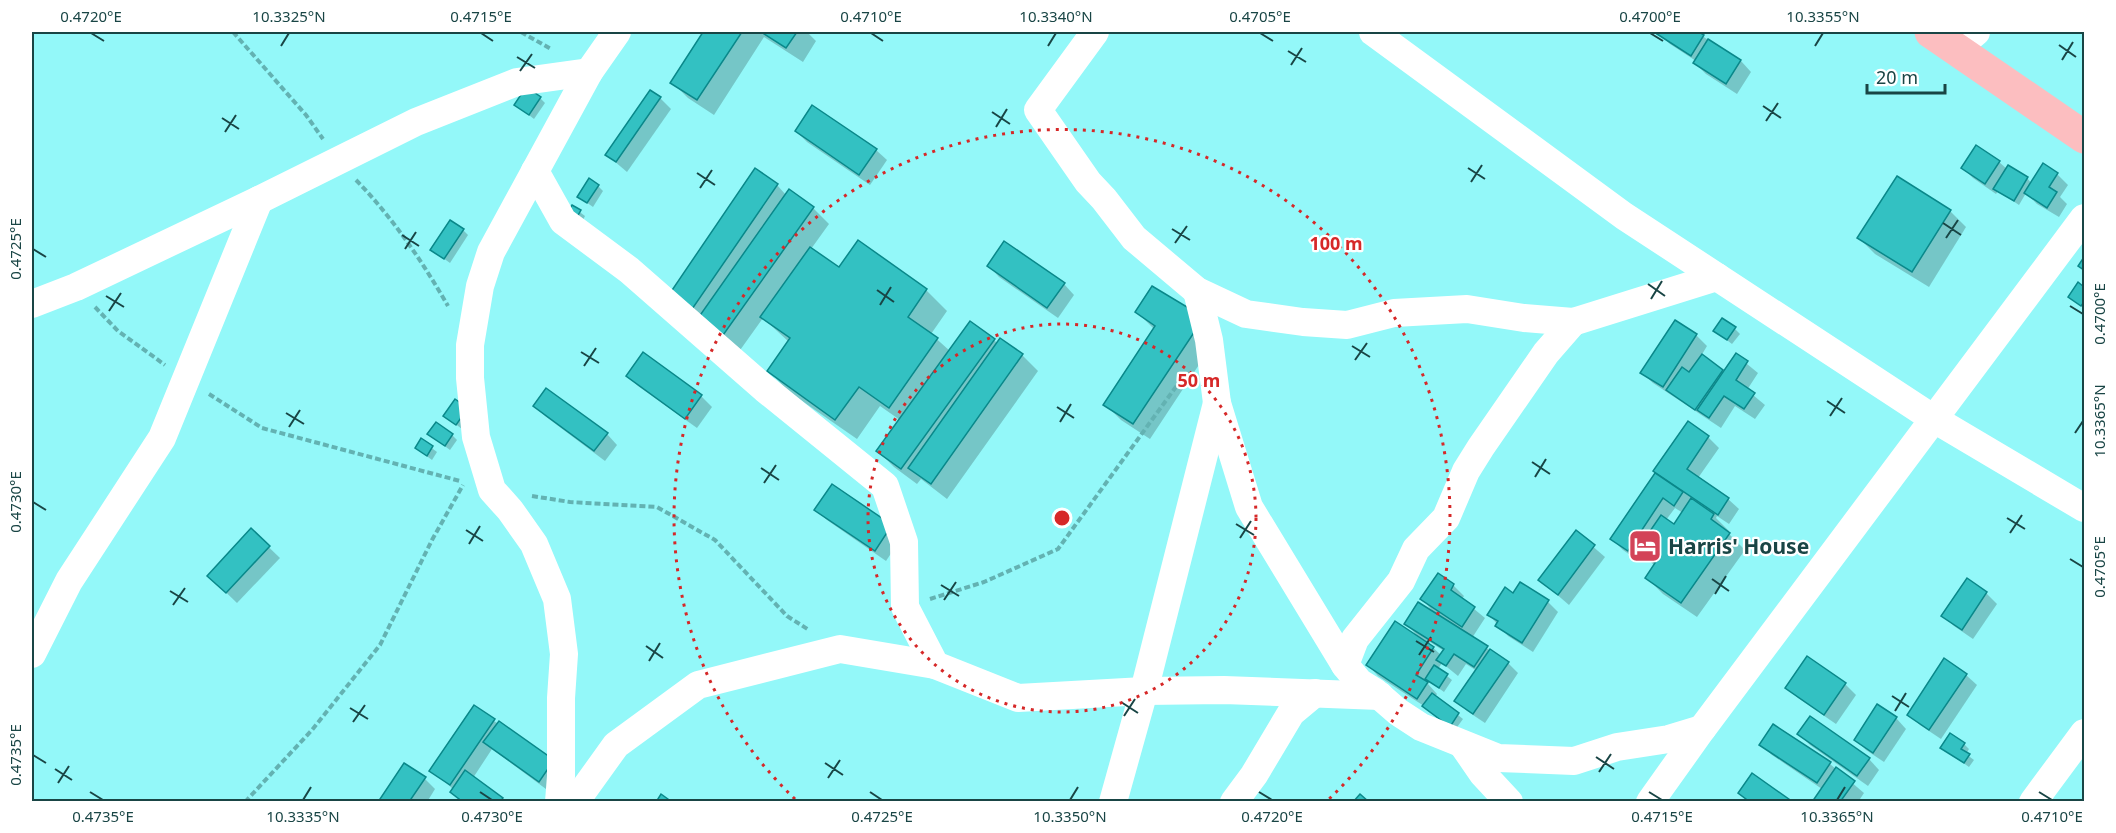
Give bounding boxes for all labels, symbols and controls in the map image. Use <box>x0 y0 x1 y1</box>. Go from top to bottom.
text: 0.4720°E <box>60 6 122 26</box>
text: 10.3325°N <box>252 6 326 26</box>
text: 0.4715°E <box>450 6 512 26</box>
text: 0.4710°E <box>840 6 902 26</box>
text: 10.3340°N <box>1019 6 1093 26</box>
text: 0.4705°E <box>1229 6 1291 26</box>
text: 0.4700°E <box>1619 6 1681 26</box>
text: 10.3355°N <box>1786 6 1860 26</box>
scale bar <box>1867 57 1945 95</box>
text: 20 m <box>1876 65 1918 89</box>
text: 0.4725°E <box>5 218 25 280</box>
text: 100 m <box>1309 231 1363 255</box>
text: 0.4700°E <box>2089 283 2109 345</box>
text: 50 m <box>1178 368 1220 392</box>
text: 10.3365°N <box>2089 384 2109 458</box>
text: 0.4730°E <box>5 471 25 533</box>
centre of rings <box>1052 508 1072 528</box>
hotel icon: Harris' House <box>1627 528 1663 564</box>
place label: Harris' House <box>1668 532 1809 560</box>
text: 0.4705°E <box>2089 536 2109 598</box>
text: 0.4735°E <box>5 724 25 786</box>
text: 0.4735°E <box>72 806 134 826</box>
text: 10.3335°N <box>266 806 340 826</box>
text: 0.4730°E <box>461 806 523 826</box>
text: 0.4725°E <box>851 806 913 826</box>
text: 10.3350°N <box>1033 806 1107 826</box>
text: 0.4720°E <box>1241 806 1303 826</box>
text: 0.4715°E <box>1631 806 1693 826</box>
text: 10.3365°N <box>1800 806 1874 826</box>
text: 0.4710°E <box>2021 806 2083 826</box>

